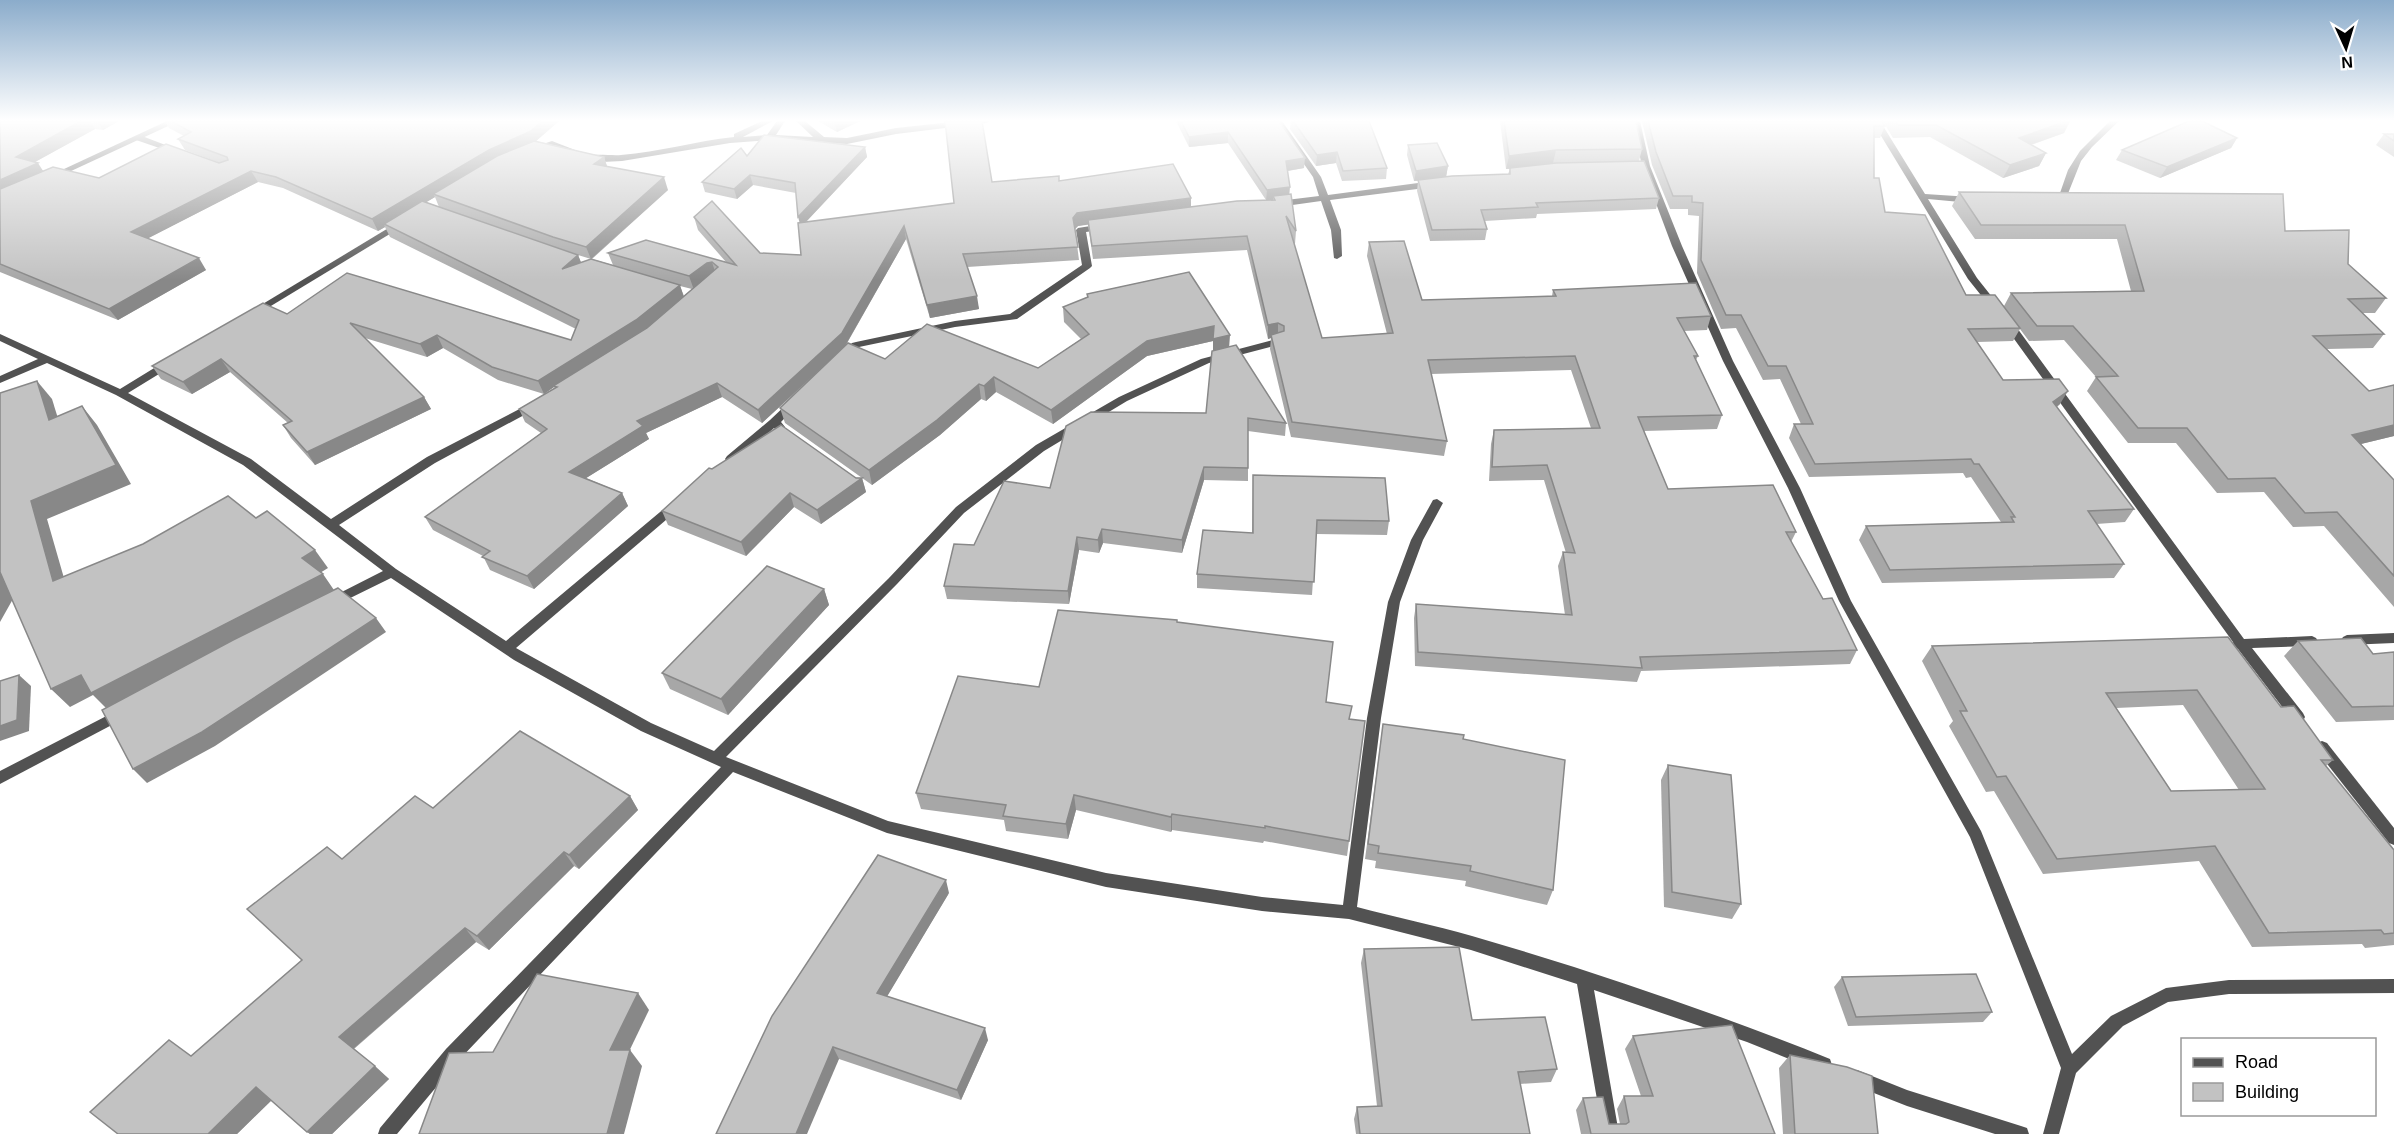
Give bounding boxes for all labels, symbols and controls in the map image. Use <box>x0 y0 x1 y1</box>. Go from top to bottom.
north arrow <box>2316 18 2376 78</box>
text: N <box>2341 54 2353 71</box>
legend <box>2181 1038 2376 1116</box>
text: Road <box>2235 1052 2278 1072</box>
text: Building <box>2235 1082 2299 1102</box>

